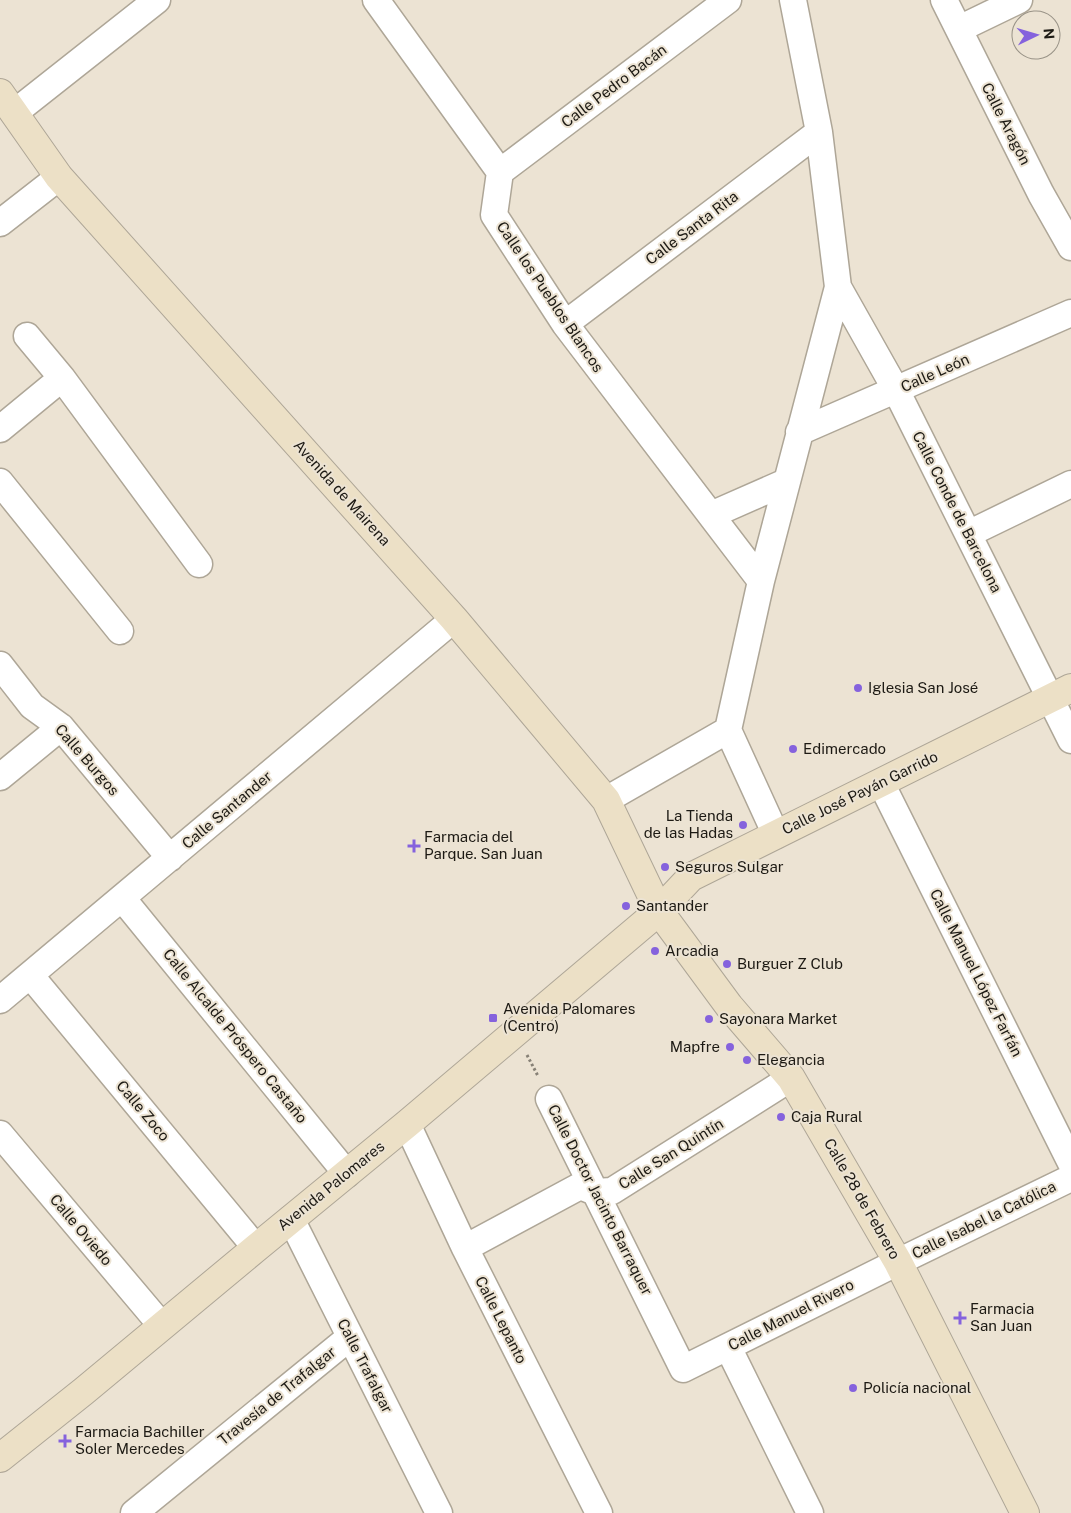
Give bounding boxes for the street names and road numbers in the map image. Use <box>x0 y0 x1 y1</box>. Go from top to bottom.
street label: Calle Pedro Bacán <box>558 41 670 131</box>
street label: Calle Aragón <box>978 80 1034 168</box>
street label: Calle Santa Rita <box>642 187 741 268</box>
street label: Calle los Pueblos Blancos <box>494 218 607 375</box>
street label: Calle León <box>898 350 972 395</box>
street label: Calle Conde de Barcelona <box>909 428 1006 595</box>
street label: Avenida de Mairena <box>290 436 394 549</box>
street label: Calle Burgos <box>52 721 123 799</box>
street label: Calle José Payán Garrido <box>779 747 940 838</box>
street label: Calle Santander <box>178 767 275 852</box>
street label: Calle Manuel López Farfán <box>927 886 1026 1059</box>
street label: Calle Alcalde Próspero Castaño <box>160 945 311 1126</box>
street label: Calle Zoco <box>113 1077 174 1144</box>
street label: Calle Doctor Jacinto Barraquer <box>545 1102 656 1298</box>
street label: Calle San Quintín <box>615 1115 726 1193</box>
street label: Calle 28 de Febrero <box>821 1135 904 1262</box>
street label: Avenida Palomares <box>274 1137 387 1234</box>
street label: Calle Isabel la Católica <box>909 1177 1059 1262</box>
street label: Calle Oviedo <box>47 1191 116 1269</box>
street label: Calle Lepanto <box>472 1273 531 1366</box>
street label: Calle Manuel Rivero <box>725 1276 856 1354</box>
street label: Calle Trafalgar <box>334 1316 397 1416</box>
street label: Travesía de Trafalgar <box>215 1343 339 1448</box>

